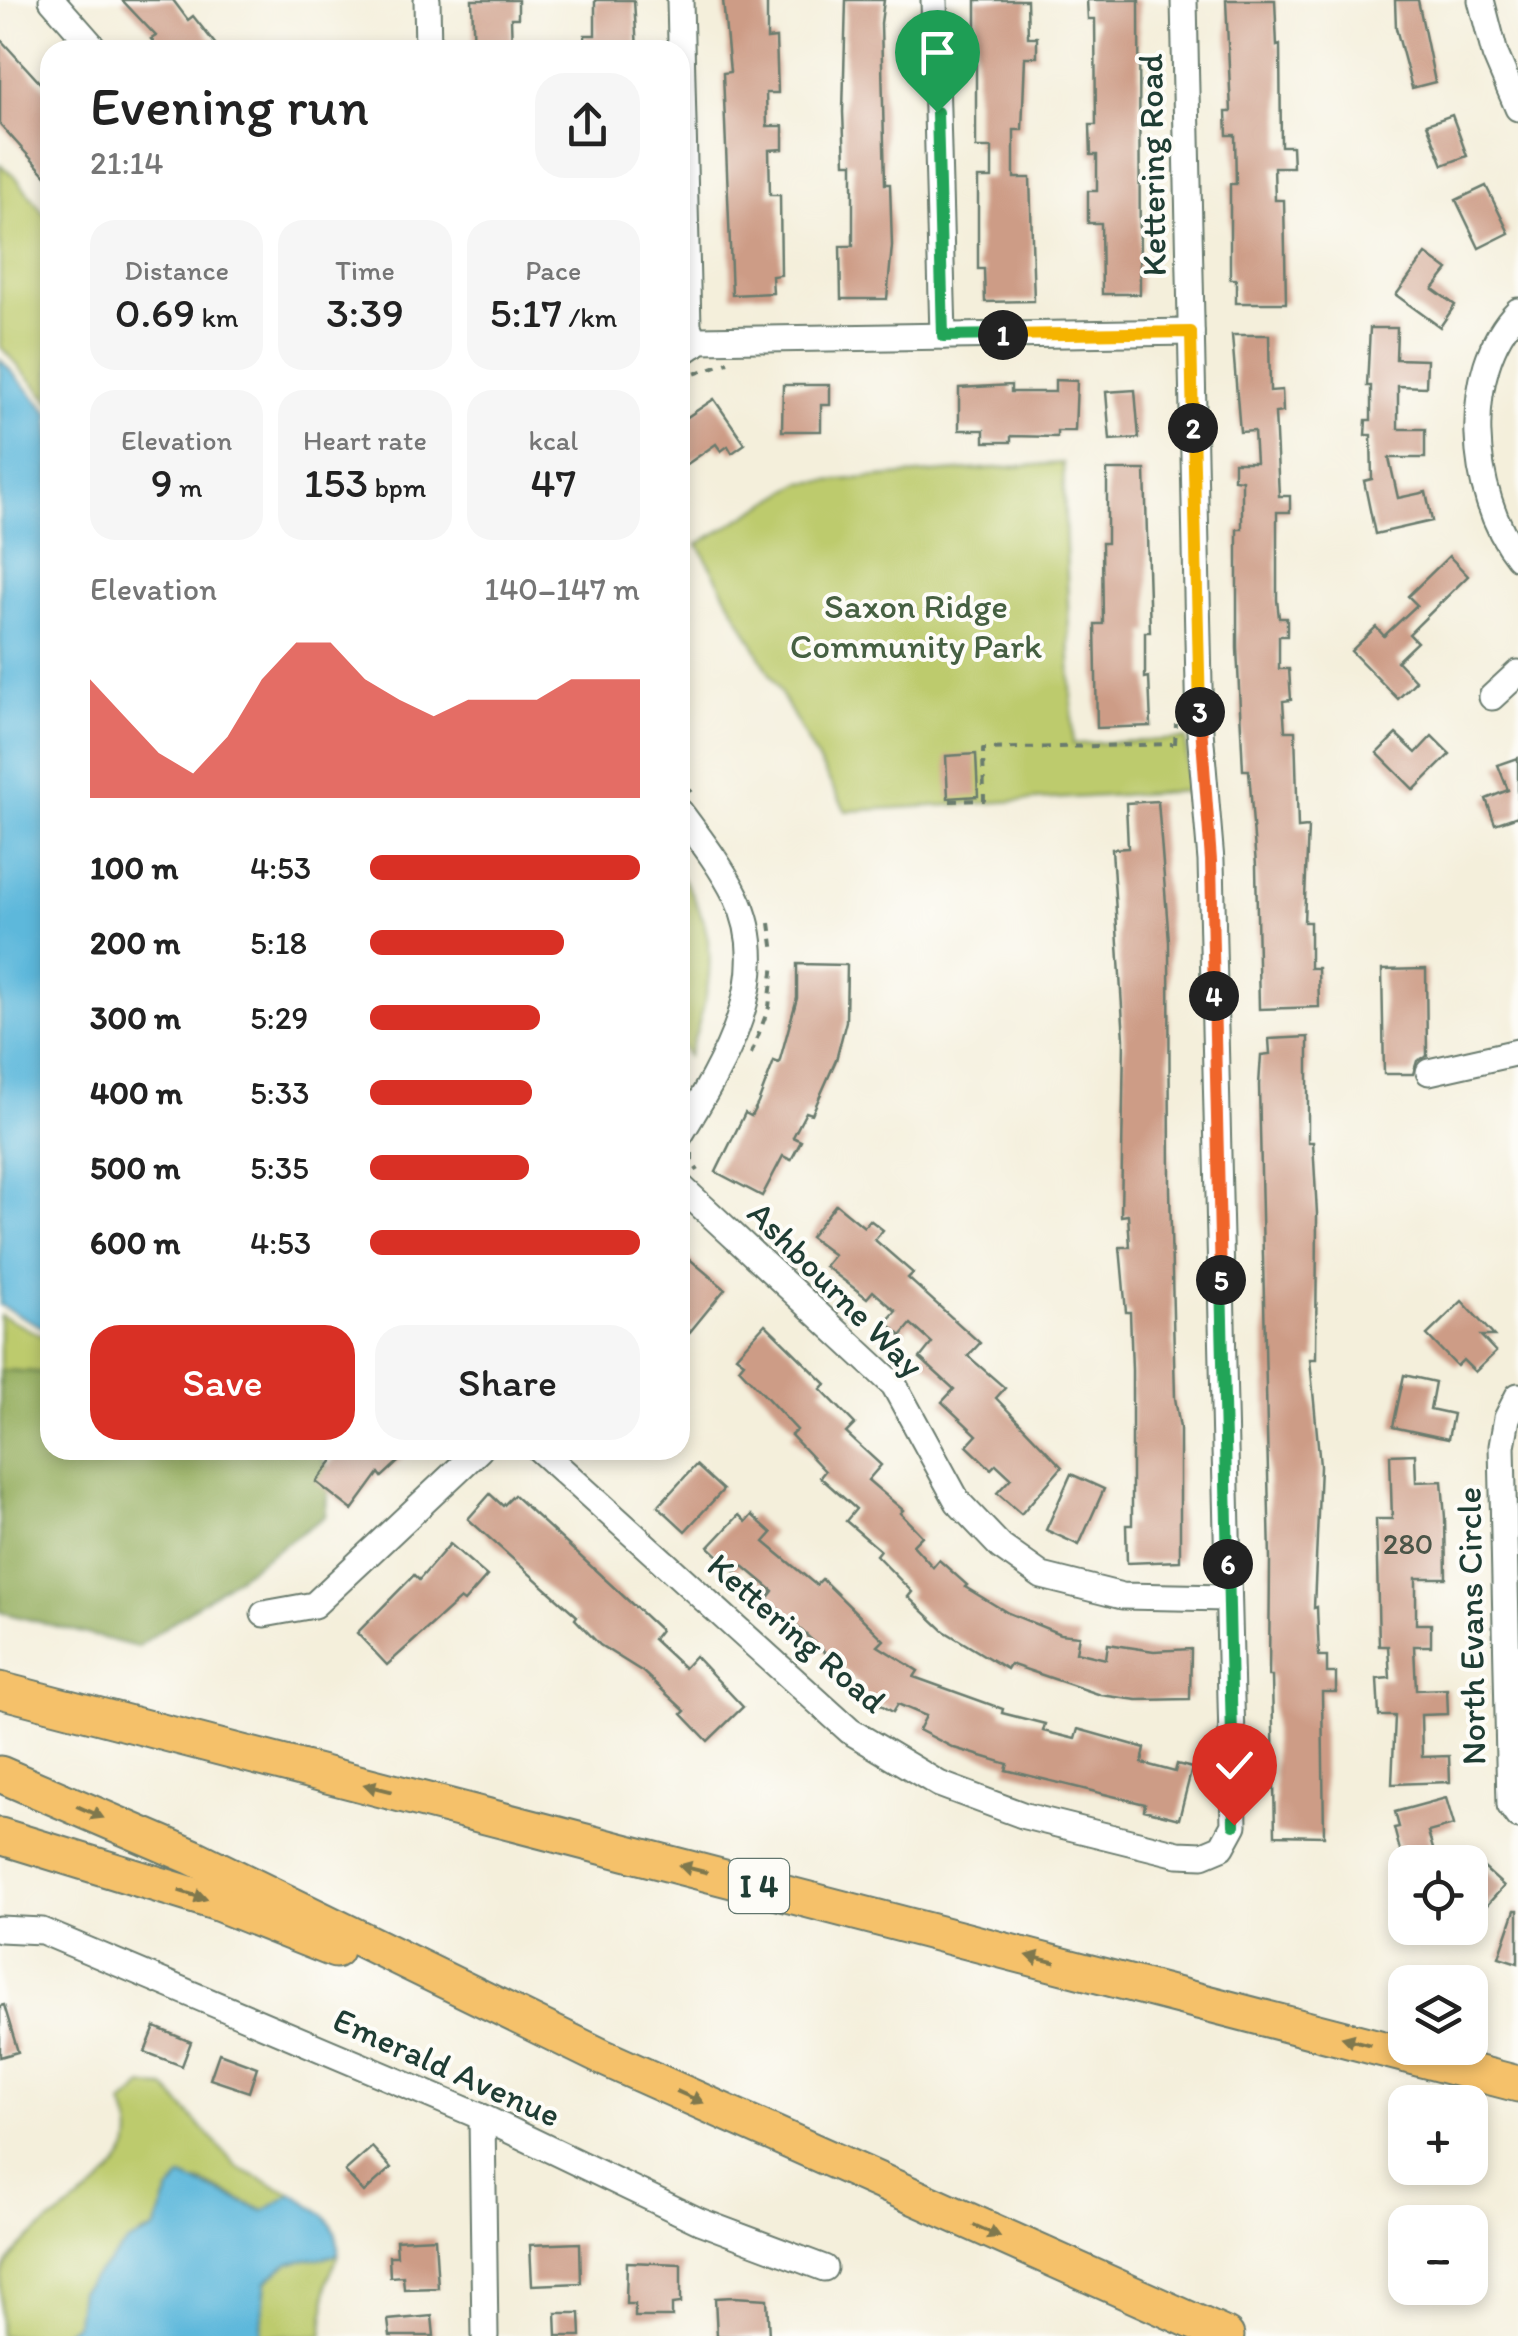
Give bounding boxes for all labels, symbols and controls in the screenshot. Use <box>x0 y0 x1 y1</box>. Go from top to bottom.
pin <box>895 10 980 113</box>
icon: arrive <box>910 25 965 80</box>
street label: Kettering Road <box>1129 53 1175 277</box>
text: Evening run <box>90 73 369 139</box>
button: share <box>535 73 640 178</box>
text: 21:14 <box>90 144 164 182</box>
text: Distance <box>124 253 229 287</box>
text: Time <box>335 253 395 287</box>
text: Pace <box>525 253 581 287</box>
text: 0.69 <box>115 287 195 338</box>
text: 3:39 <box>326 287 404 338</box>
text: 5:17 <box>489 287 562 338</box>
text: km <box>195 300 239 334</box>
text: /km <box>562 300 617 334</box>
pin: 1 <box>978 310 1028 360</box>
text: 1 <box>997 318 1010 352</box>
pin: 2 <box>1168 403 1218 453</box>
text: 2 <box>1186 411 1200 445</box>
text: Elevation <box>121 423 232 457</box>
text: Heart rate <box>303 423 427 457</box>
text: kcal <box>528 423 578 457</box>
text: 9 <box>151 457 173 508</box>
text: 153 <box>304 457 368 508</box>
text: 47 <box>530 457 576 508</box>
text: m <box>173 470 203 504</box>
text: bpm <box>368 470 426 504</box>
text: Elevation <box>90 570 217 608</box>
text: 140–147 m <box>484 570 640 608</box>
park label: Saxon Ridge Community Park <box>790 585 1042 667</box>
pin: 3 <box>1175 687 1225 737</box>
text: 3 <box>1192 695 1208 729</box>
text: 100 m <box>90 849 178 887</box>
text: 4:53 <box>250 849 311 887</box>
text: 200 m <box>90 924 180 962</box>
text: 5:18 <box>250 924 307 962</box>
pin: 4 <box>1189 971 1239 1021</box>
text: 4 <box>1206 979 1222 1013</box>
text: 300 m <box>90 999 181 1037</box>
text: 5:29 <box>250 999 308 1037</box>
text: 400 m <box>90 1074 183 1112</box>
text: 5:33 <box>250 1074 310 1112</box>
text: 500 m <box>90 1149 180 1187</box>
text: 5:35 <box>250 1149 309 1187</box>
street label: Ashbourne Way <box>739 1192 933 1386</box>
text: 600 m <box>90 1224 180 1262</box>
text: 4:53 <box>250 1224 311 1262</box>
pin: 5 <box>1196 1255 1246 1305</box>
text: 5 <box>1214 1263 1228 1297</box>
button: Save <box>90 1325 355 1440</box>
button: Share <box>375 1325 640 1440</box>
street label: North Evans Circle <box>1448 1486 1494 1766</box>
house number: 280 <box>1383 1525 1433 1562</box>
pin: 6 <box>1203 1539 1253 1589</box>
street label: Kettering Road <box>699 1544 895 1722</box>
text: 6 <box>1221 1547 1235 1581</box>
pin <box>1192 1723 1277 1826</box>
icon: check <box>1207 1738 1262 1793</box>
one-way arrow <box>362 1780 393 1795</box>
one-way arrow <box>75 1804 105 1820</box>
map controls <box>1388 1845 1488 2305</box>
button: locate <box>1388 1845 1488 1945</box>
road number: I 4 <box>729 1859 789 1913</box>
one-way arrow <box>677 1861 708 1877</box>
one-way arrow <box>179 1889 209 1904</box>
one-way arrow <box>1026 1951 1057 1967</box>
button: layers <box>1388 1965 1488 2065</box>
street label: Emerald Avenue <box>327 1998 567 2136</box>
one-way arrow <box>1340 2033 1371 2048</box>
button: + <box>1388 2085 1488 2185</box>
one-way arrow <box>676 2089 705 2106</box>
button: − <box>1388 2205 1488 2305</box>
one-way arrow <box>972 2223 1002 2239</box>

